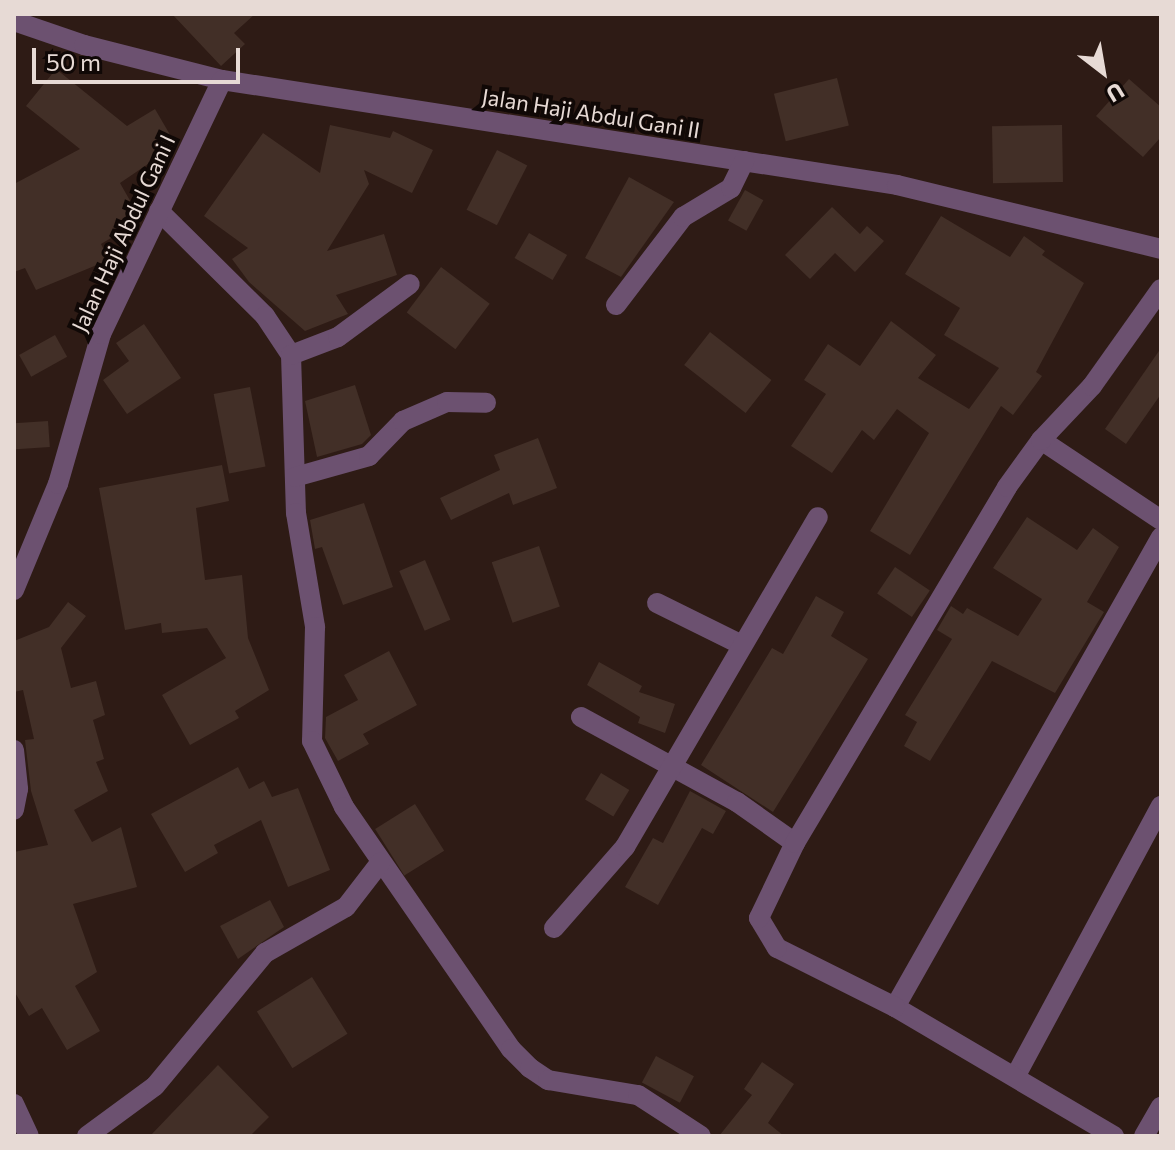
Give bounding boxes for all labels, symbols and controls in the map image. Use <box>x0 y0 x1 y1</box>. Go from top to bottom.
scale bar <box>36 32 244 82</box>
north arrow <box>1063 32 1143 112</box>
text: 50 m <box>46 47 101 76</box>
text: U <box>1102 77 1129 109</box>
street label: Jalan Haji Abdul Gani II <box>480 83 702 143</box>
street label: Jalan Haji Abdul Gani I <box>66 130 180 336</box>

